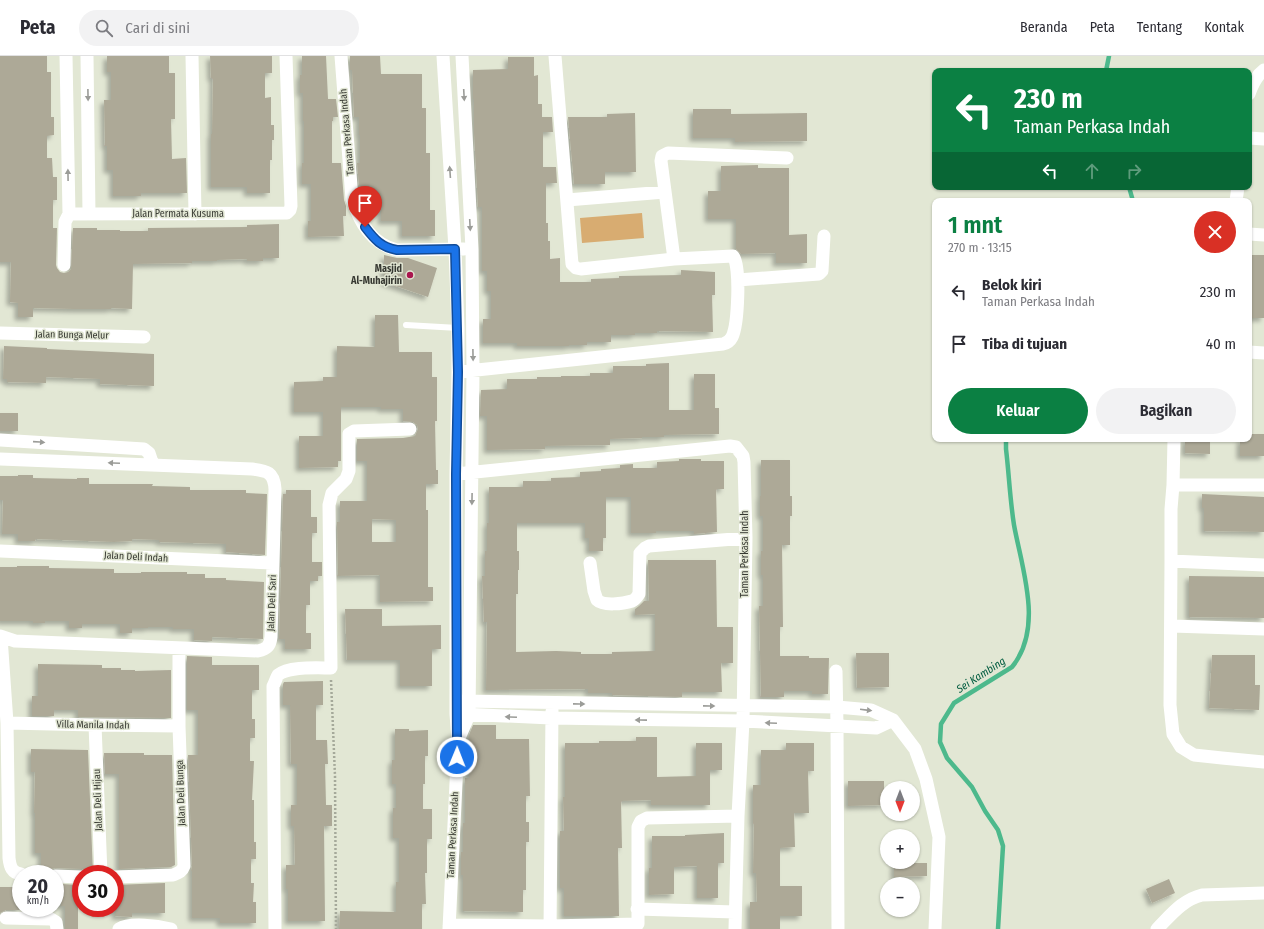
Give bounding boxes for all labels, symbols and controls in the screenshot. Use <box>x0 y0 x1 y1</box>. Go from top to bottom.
search box <box>79 10 359 46</box>
text: Peta <box>20 16 55 39</box>
icon: search <box>93 17 115 39</box>
text: Cari di sini <box>125 19 190 37</box>
text: Beranda <box>1020 19 1068 36</box>
text: Peta <box>1090 19 1115 36</box>
text: Tentang <box>1137 19 1182 36</box>
text: Kontak <box>1204 19 1244 36</box>
text: 230 m <box>1014 82 1083 115</box>
icon: left <box>948 84 1000 136</box>
street label: Taman Perkasa Indah <box>337 88 357 176</box>
one-way arrow <box>85 89 91 102</box>
one-way arrow <box>460 89 467 101</box>
text: Taman Perkasa Indah <box>1014 116 1170 138</box>
icon: left <box>1039 160 1061 182</box>
icon: ahead <box>1081 160 1103 182</box>
icon: right <box>1123 160 1145 182</box>
one-way arrow <box>447 166 454 178</box>
one-way arrow <box>65 168 71 181</box>
pin <box>348 186 382 227</box>
icon: arrive <box>354 192 376 214</box>
street label: Jalan Permata Kusuma <box>132 208 224 220</box>
text: 1 mnt <box>948 211 1002 239</box>
button: close <box>1194 211 1236 253</box>
one-way arrow <box>467 219 474 231</box>
text: 270 m · 13:15 <box>948 240 1012 255</box>
place label: Masjid Al-Muhajirin <box>350 263 402 287</box>
marker: Masjid Al-Muhajirin <box>405 270 415 280</box>
text: Belok kiri <box>982 276 1042 294</box>
icon: left <box>948 281 970 303</box>
text: 230 m <box>1200 283 1236 301</box>
text: Taman Perkasa Indah <box>982 294 1095 309</box>
street label: Jalan Bunga Melur <box>35 328 109 342</box>
icon: arrive <box>948 333 970 355</box>
text: Tiba di tujuan <box>982 335 1067 353</box>
text: 40 m <box>1206 335 1236 353</box>
one-way arrow <box>470 349 476 362</box>
button: Keluar <box>948 388 1088 434</box>
button: Bagikan <box>1096 388 1236 434</box>
one-way arrow <box>33 439 45 446</box>
one-way arrow <box>108 460 120 467</box>
one-way arrow <box>469 493 475 506</box>
street label: Taman Perkasa Indah <box>739 511 751 597</box>
street label: Jalan Deli Indah <box>104 549 168 565</box>
street label: Jalan Deli Sari <box>265 574 279 632</box>
water label: Sei Kambing <box>953 654 1008 696</box>
one-way arrow <box>573 701 586 707</box>
one-way arrow <box>703 703 716 709</box>
one-way arrow <box>860 707 872 713</box>
one-way arrow <box>505 713 517 720</box>
one-way arrow <box>634 717 647 723</box>
street label: Villa Manila Indah <box>56 718 130 732</box>
one-way arrow <box>765 719 777 726</box>
position arrow <box>436 736 478 778</box>
street label: Jalan Deli Bunga <box>174 760 188 826</box>
street label: Jalan Deli Hijau <box>91 769 105 831</box>
north arrow <box>880 781 920 821</box>
map controls <box>880 781 920 917</box>
street label: Taman Perkasa Indah <box>445 791 461 879</box>
button: + <box>880 829 920 869</box>
speed limit sign: 30 <box>72 865 124 917</box>
text: 20 <box>28 874 48 898</box>
button: − <box>880 877 920 917</box>
text: km/h <box>27 895 49 907</box>

